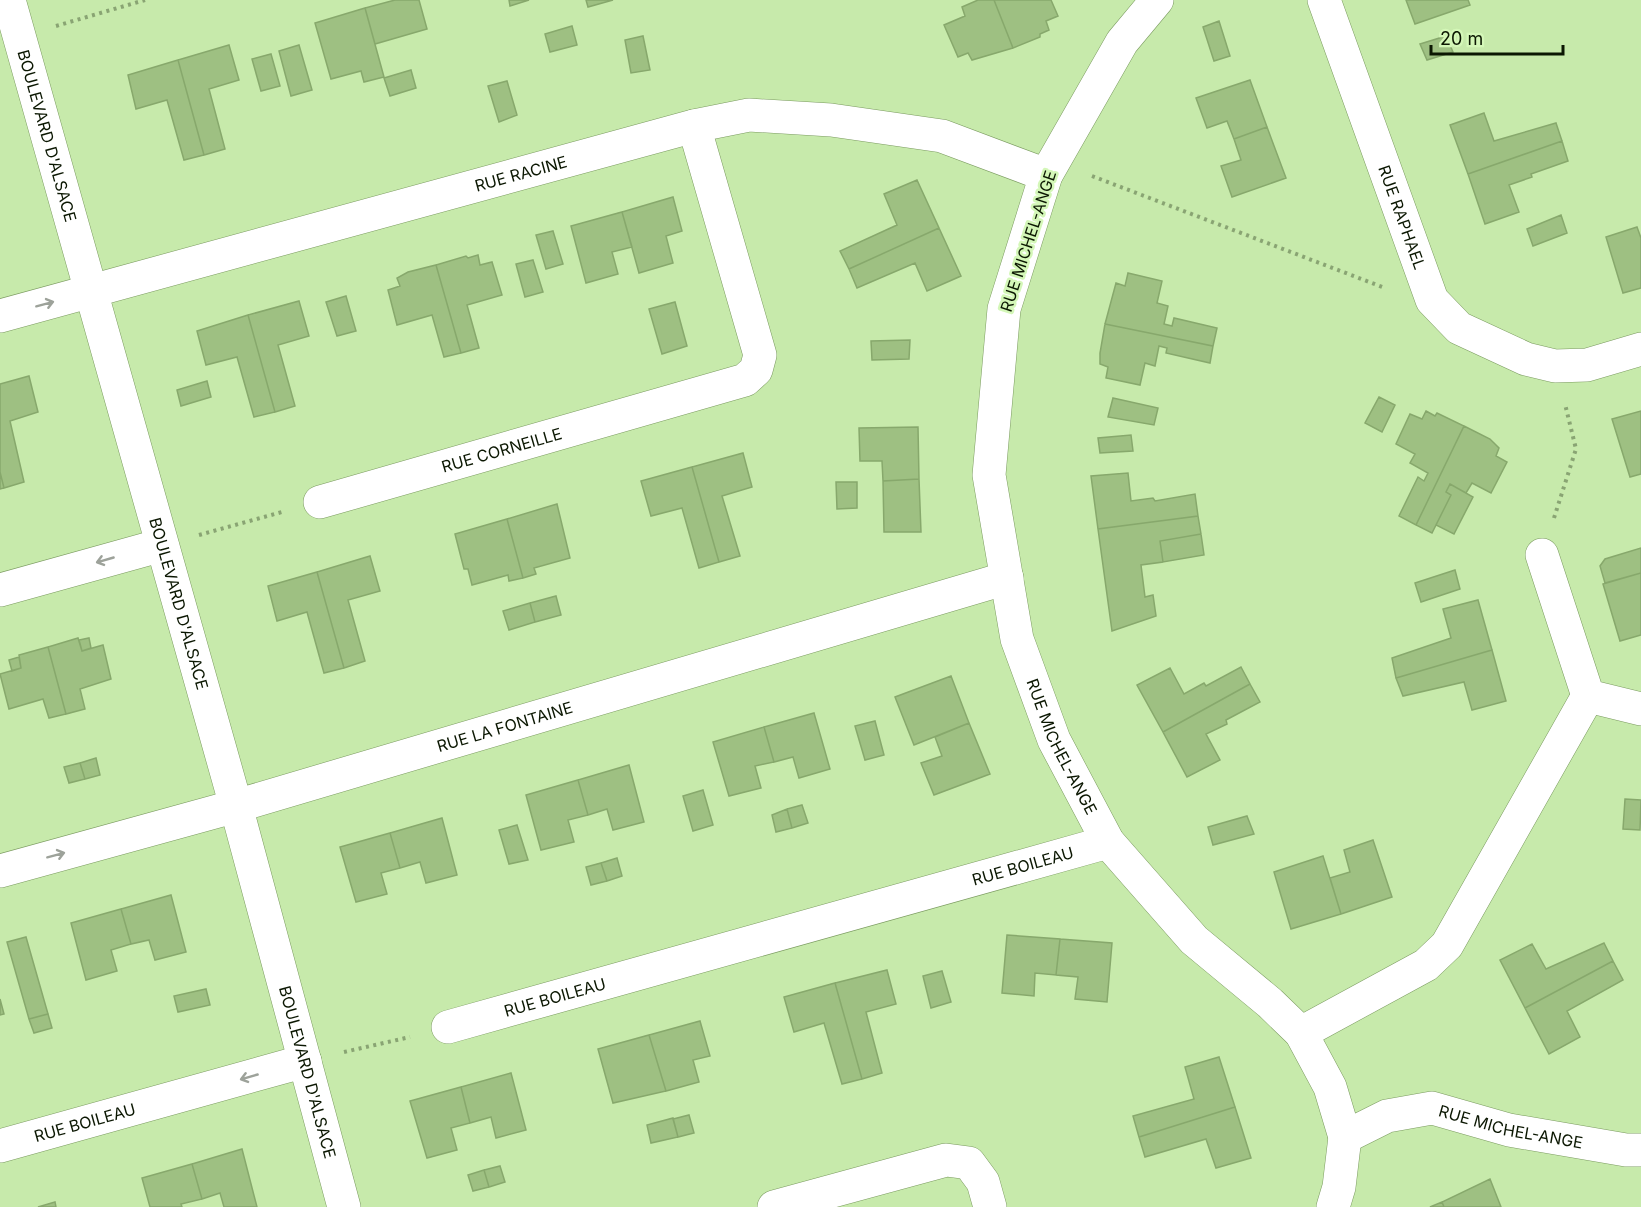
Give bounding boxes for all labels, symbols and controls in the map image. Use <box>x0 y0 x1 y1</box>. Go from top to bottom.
scale bar <box>1431 18 1563 56</box>
text: 20 m <box>1440 28 1483 49</box>
street label: BOULEVARD D'ALSACE <box>13 47 81 224</box>
street label: RUE RACINE <box>472 151 569 196</box>
street label: RUE RAPHAEL <box>1374 162 1430 272</box>
street label: RUE MICHEL-ANGE <box>996 168 1060 314</box>
one-way arrow <box>35 297 54 309</box>
street label: RUE CORNEILLE <box>439 423 564 477</box>
street label: BOULEVARD D'ALSACE <box>145 515 213 692</box>
one-way arrow <box>96 555 115 567</box>
street label: RUE MICHEL-ANGE <box>1022 676 1102 818</box>
street label: RUE LA FONTAINE <box>434 697 575 756</box>
street label: RUE BOILEAU <box>970 842 1076 890</box>
one-way arrow <box>46 849 65 861</box>
street label: RUE BOILEAU <box>502 973 608 1021</box>
street label: BOULEVARD D'ALSACE <box>275 984 340 1161</box>
one-way arrow <box>240 1072 259 1083</box>
street label: RUE BOILEAU <box>32 1099 138 1146</box>
street label: RUE MICHEL-ANGE <box>1437 1100 1585 1152</box>

